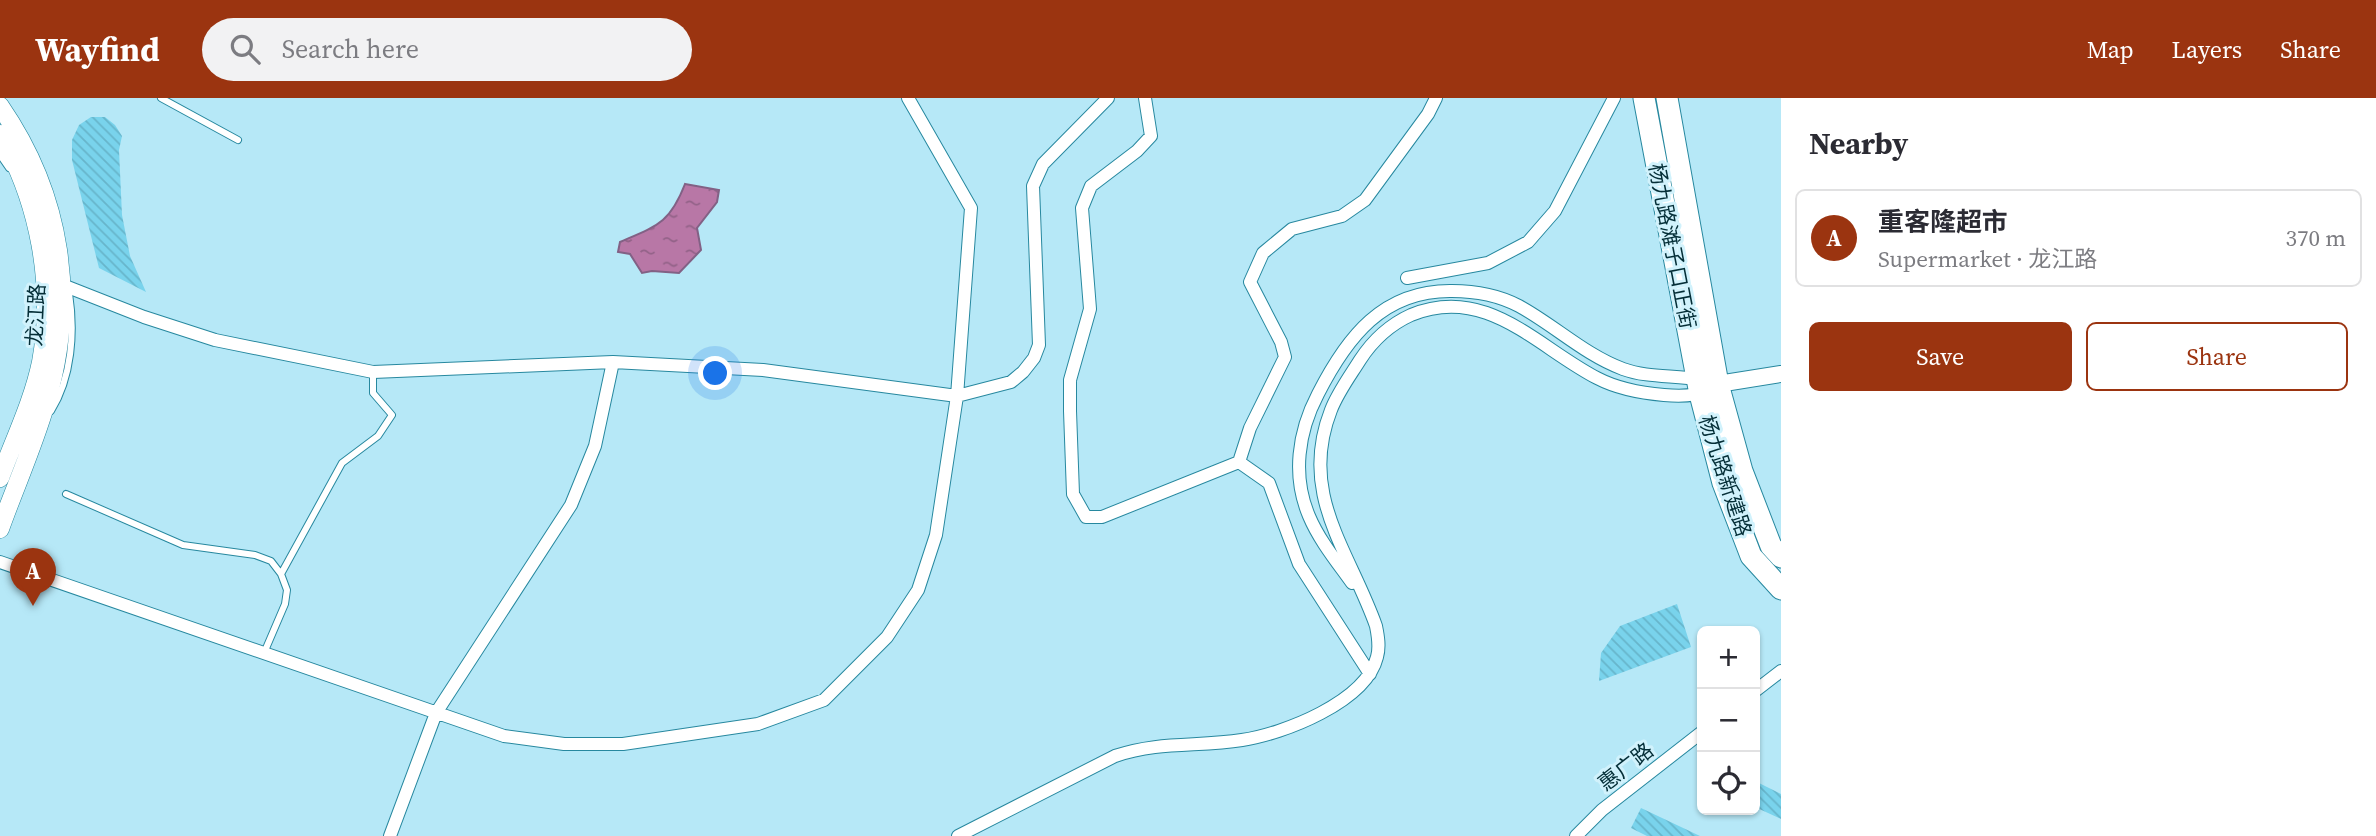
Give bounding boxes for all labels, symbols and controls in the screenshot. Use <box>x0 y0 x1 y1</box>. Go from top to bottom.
search box <box>202 18 692 81</box>
text: Wayfind <box>35 27 160 72</box>
icon: search <box>226 30 264 68</box>
text: Search here <box>282 31 419 67</box>
text: Map <box>2087 33 2134 66</box>
text: Layers <box>2172 33 2242 66</box>
text: Share <box>2280 33 2341 66</box>
text: Nearby <box>1809 123 1908 164</box>
street label: 杨九路滩子口正街 <box>1642 161 1703 331</box>
text: 重客隆超市 <box>1878 204 2008 240</box>
text: A <box>1826 222 1842 254</box>
text: 370 m <box>2285 222 2346 254</box>
text: Supermarket · 龙江路 <box>1878 243 2097 275</box>
street label: 龙江路 <box>19 283 52 347</box>
button: Save <box>1809 322 2072 391</box>
button: Share <box>2086 322 2348 391</box>
your location <box>698 356 732 390</box>
street label: 杨九路新建路 <box>1692 411 1759 540</box>
pin: A <box>10 548 56 606</box>
map controls <box>1697 626 1760 815</box>
button: + <box>1697 626 1760 689</box>
button: − <box>1697 689 1760 752</box>
street label: 惠广路 <box>1592 736 1659 797</box>
button: locate <box>1697 752 1760 815</box>

